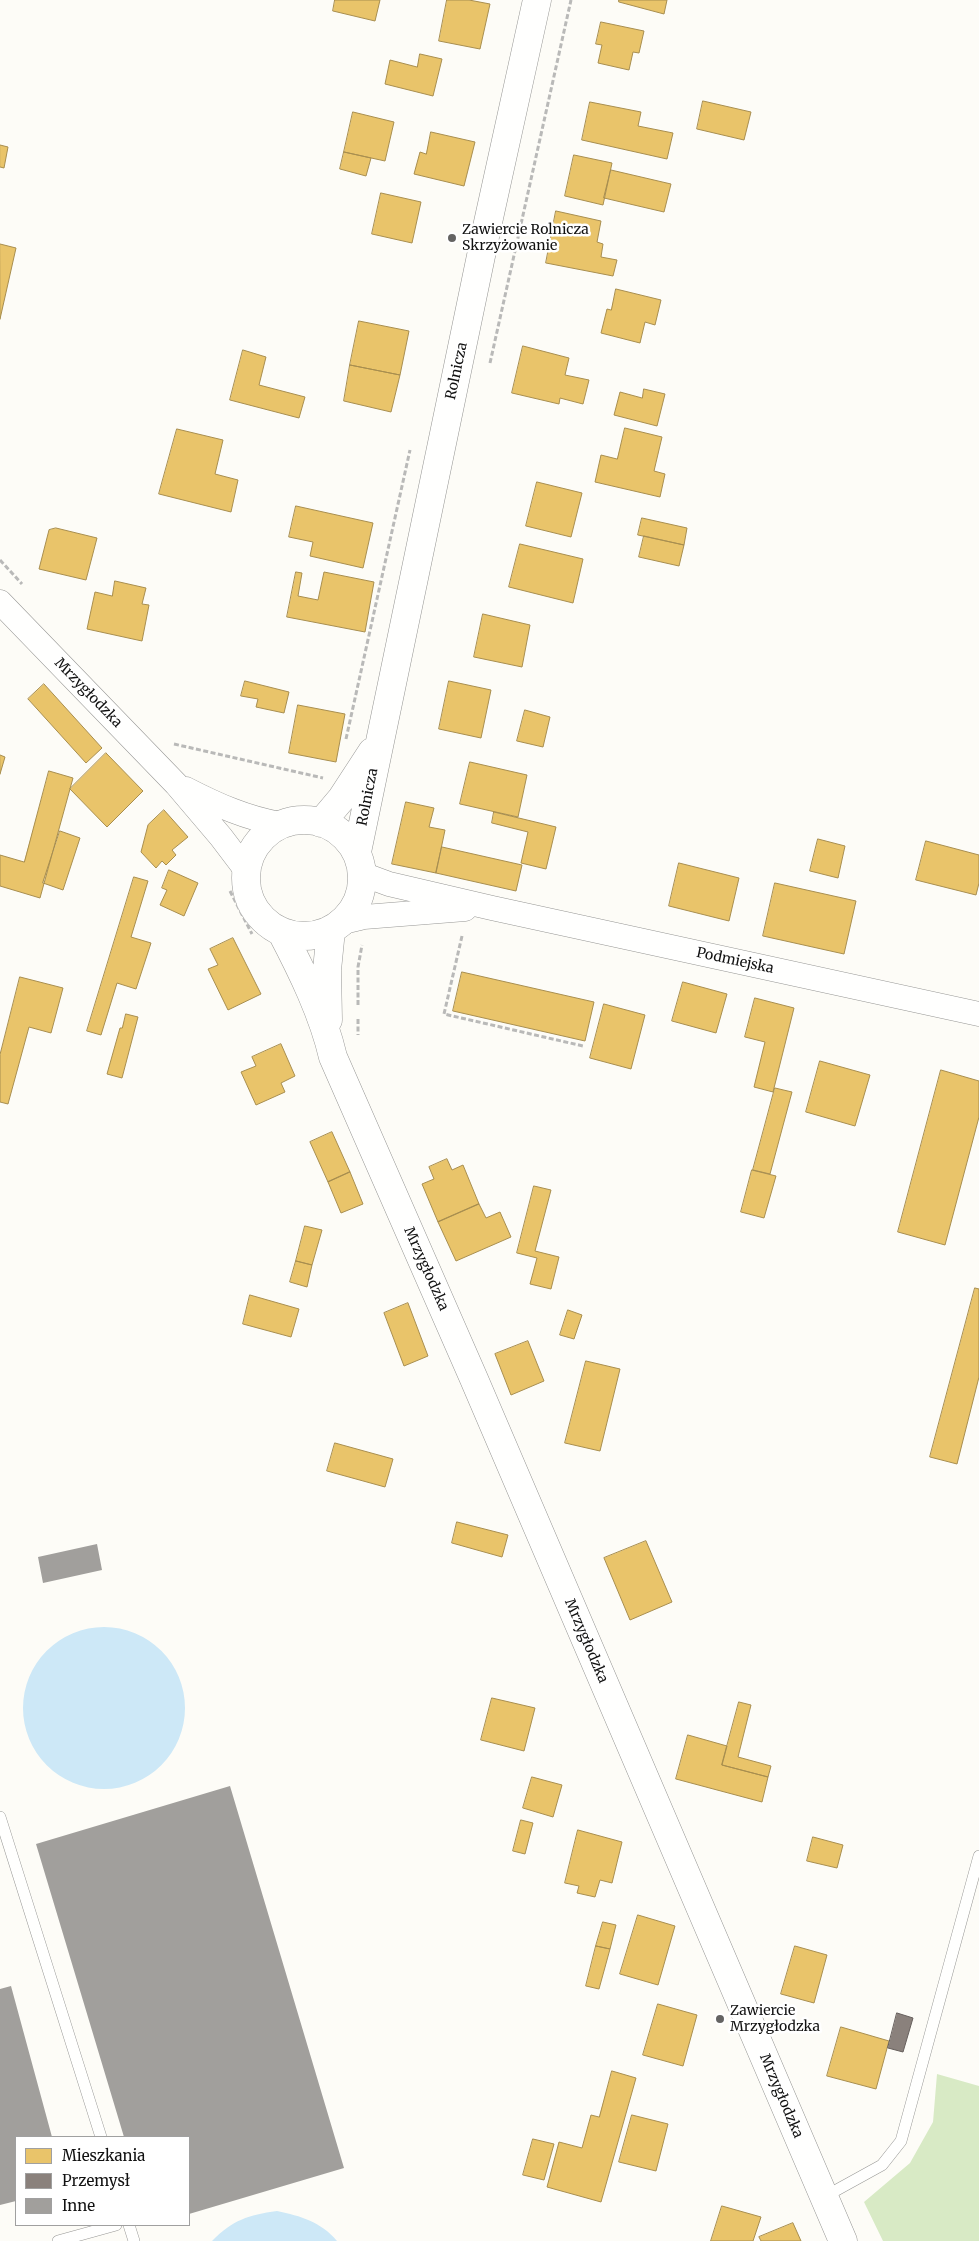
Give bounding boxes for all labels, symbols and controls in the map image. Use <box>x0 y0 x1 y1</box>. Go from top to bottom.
place label: Zawiercie Rolnicza Skrzyżowanie <box>462 222 589 254</box>
marker: Zawiercie Rolnicza Skrzyżowanie <box>446 232 458 244</box>
street label: Rolnicza <box>443 341 471 401</box>
street label: Mrzygłodzka <box>51 655 125 731</box>
street label: Rolnicza <box>354 767 382 827</box>
street label: Podmiejska <box>695 945 775 977</box>
street label: Mrzygłodzka <box>400 1225 452 1313</box>
street label: Mrzygłodzka <box>561 1596 611 1686</box>
place label: Zawiercie Mrzygłodzka <box>730 2003 820 2035</box>
marker: Zawiercie Mrzygłodzka <box>714 2013 726 2025</box>
street label: Mrzygłodzka <box>756 2051 806 2141</box>
legend <box>15 2136 190 2226</box>
text: Mieszkania <box>62 2146 145 2165</box>
text: Przemysł <box>62 2171 130 2190</box>
text: Inne <box>62 2196 95 2215</box>

